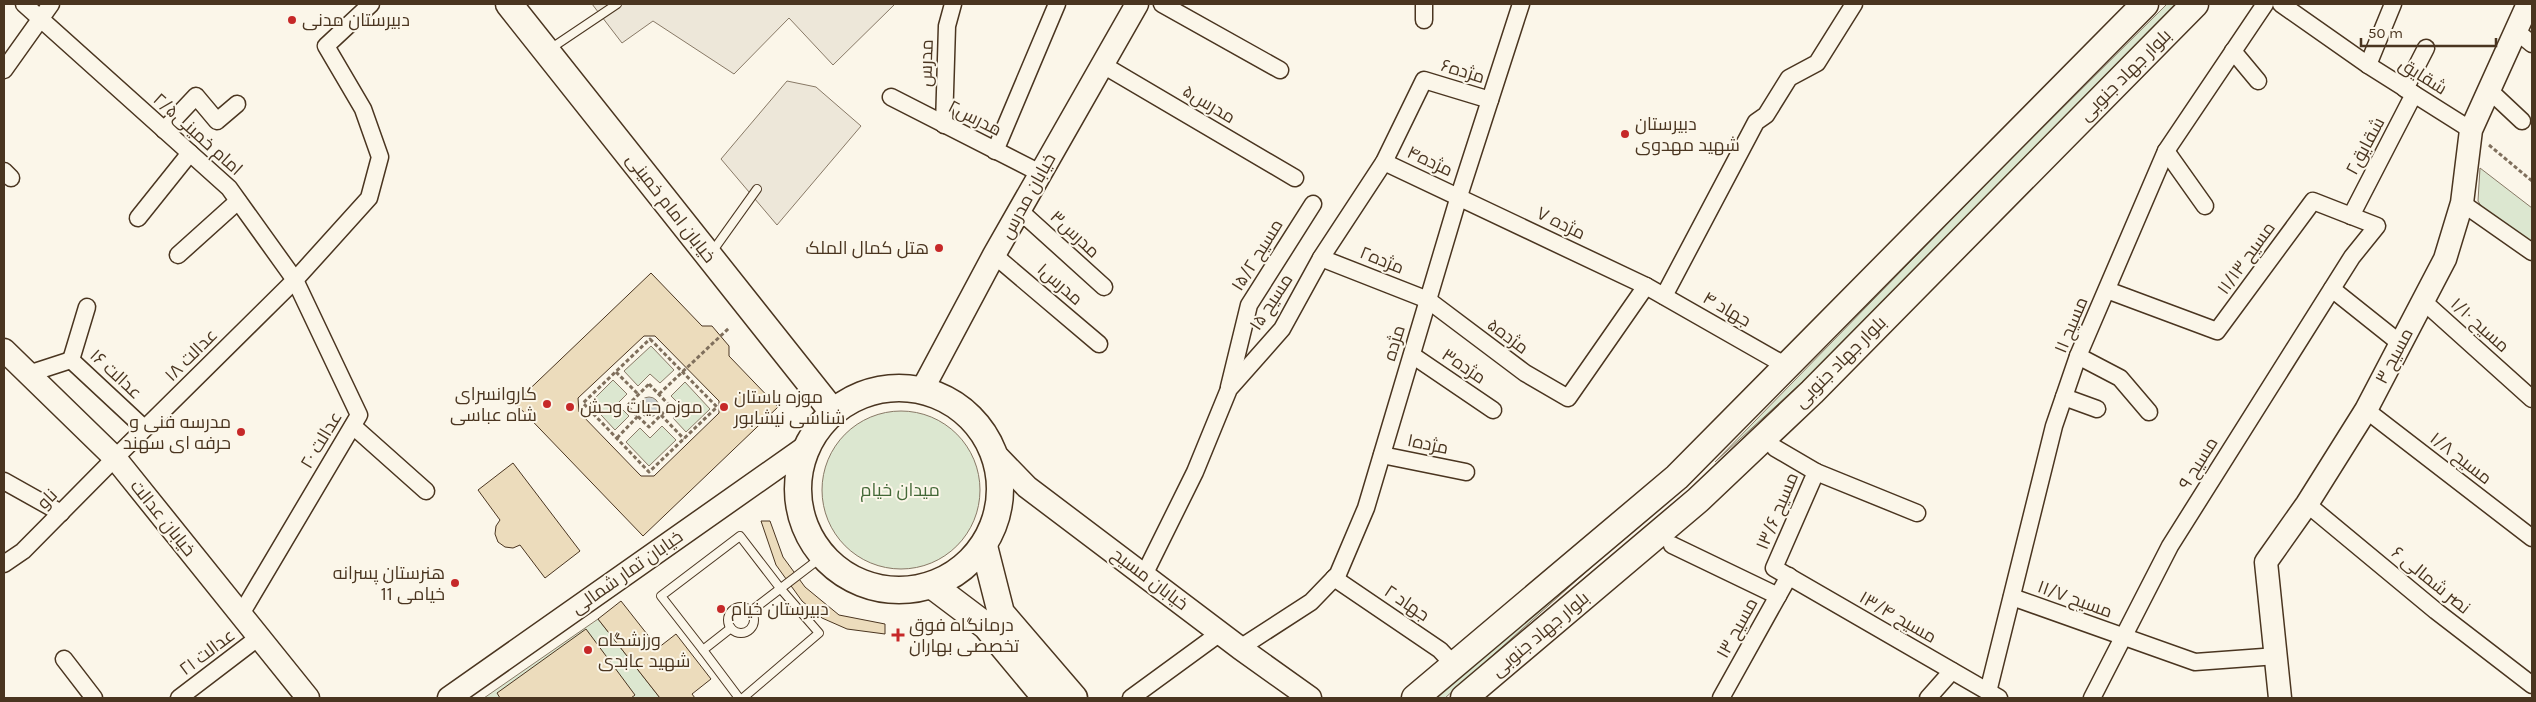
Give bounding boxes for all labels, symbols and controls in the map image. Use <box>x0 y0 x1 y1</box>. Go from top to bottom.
place label: دبیرستان مدنی <box>302 9 410 31</box>
marker: دبیرستان مدنی <box>286 14 298 26</box>
scale bar <box>2361 15 2496 47</box>
street label: بلوار جهاد جنوبی <box>2074 24 2176 126</box>
text: 50 m <box>2368 24 2403 42</box>
street label: مدرس <box>914 39 938 87</box>
street label: شقایق <box>2394 53 2451 100</box>
street label: مژده۶ <box>1438 54 1488 88</box>
street label: مدرس۵ <box>1179 80 1239 128</box>
street label: امام خمینی۲/۵ <box>148 88 247 181</box>
street label: مدرس۲ <box>945 95 1005 141</box>
place label: دبیرستان شهید مهدوی <box>1635 113 1740 156</box>
street label: شقایق۲ <box>2341 113 2390 179</box>
marker: دبیرستان شهید مهدوی <box>1619 128 1631 140</box>
street label: مژده۴ <box>1404 141 1456 181</box>
street label: خیابان امام خمینی <box>621 149 721 268</box>
street label: خیابان مدرس <box>995 149 1061 243</box>
street label: مژده ۷ <box>1533 202 1589 244</box>
street label: مدرس۳ <box>1046 206 1104 262</box>
street label: مسیح ۱۵/۲ <box>1226 215 1289 296</box>
street label: مسیح ۱۱/۱۳ <box>2212 217 2281 299</box>
place label: هتل کمال الملک <box>805 237 929 259</box>
street label: مژده۲ <box>1357 241 1407 279</box>
marker: هتل کمال الملک <box>933 242 945 254</box>
street label: مدرس۱ <box>1033 258 1087 310</box>
street label: مسیح ۱۵ <box>1245 269 1298 335</box>
street label: جهاد ۴ <box>1699 286 1755 332</box>
street label: مسیح ۱/۱۰ <box>2445 293 2514 358</box>
street label: مسیح ۱۱ <box>2049 294 2094 357</box>
street label: بلوار جهاد جنوبی <box>1789 311 1891 413</box>
street label: مژده۵ <box>1483 313 1533 359</box>
street label: مژده <box>1378 322 1410 364</box>
street label: عدالت ۱۸ <box>160 324 222 386</box>
street label: مسیح ۳ <box>2370 324 2419 388</box>
street label: مژده۳ <box>1438 343 1490 389</box>
street label: عدالت ۱۶ <box>85 344 147 404</box>
place label: کاروانسرای شاه عباسی <box>450 383 537 426</box>
place label: موزه باستان شناسی نیشابور <box>733 386 845 429</box>
place label: موزه حیات وحش <box>580 396 703 418</box>
marker: کاروانسرای شاه عباسی <box>541 398 553 410</box>
marker: موزه حیات وحش <box>564 401 576 413</box>
marker: موزه باستان شناسی نیشابور <box>718 401 730 413</box>
street label: عدالت ۲۰ <box>295 407 347 473</box>
place label: مدرسه فنی و حرفه ای سهند <box>123 411 231 454</box>
marker: مدرسه فنی و حرفه ای سهند <box>235 426 247 438</box>
street label: مسیح ۱/۸ <box>2425 427 2496 490</box>
street label: مژده۱ <box>1405 429 1451 459</box>
street label: مسیح ۹ <box>2173 433 2223 494</box>
street label: مسیح ۱۳/۶ <box>1751 469 1804 553</box>
street label: خیابان عدالت <box>126 475 200 561</box>
park label: میدان خیام <box>860 479 940 502</box>
street label: ناو <box>32 484 62 514</box>
street label: خیابان تمار شمالی <box>567 525 687 619</box>
street label: نصر شمالی ۶ <box>2387 541 2475 619</box>
street label: خیابان مسیح <box>1107 543 1193 616</box>
place label: هنرستان پسرانه خیامی 11 <box>333 562 445 605</box>
street label: مسیح ۱۱/۷ <box>2034 575 2115 624</box>
marker: هنرستان پسرانه خیامی 11 <box>449 577 461 589</box>
street label: جهاد ۲ <box>1380 580 1434 626</box>
street label: مسیح ۱۳/۴ <box>1855 586 1940 649</box>
street label: بلوار جهاد جنوبی <box>1487 587 1593 681</box>
street label: مسیح ۱۳ <box>1711 594 1763 663</box>
place label: دبیرستان خیام <box>731 598 829 621</box>
marker: دبیرستان خیام <box>715 603 727 615</box>
place label: درمانگاه فوق تخصصی بهاران <box>909 614 1019 657</box>
street label: عدالت ۲۱ <box>175 624 239 680</box>
marker: درمانگاه فوق تخصصی بهاران <box>891 628 905 642</box>
place label: ورزشگاه شهید عابدی <box>598 629 691 672</box>
marker: ورزشگاه شهید عابدی <box>582 644 594 656</box>

